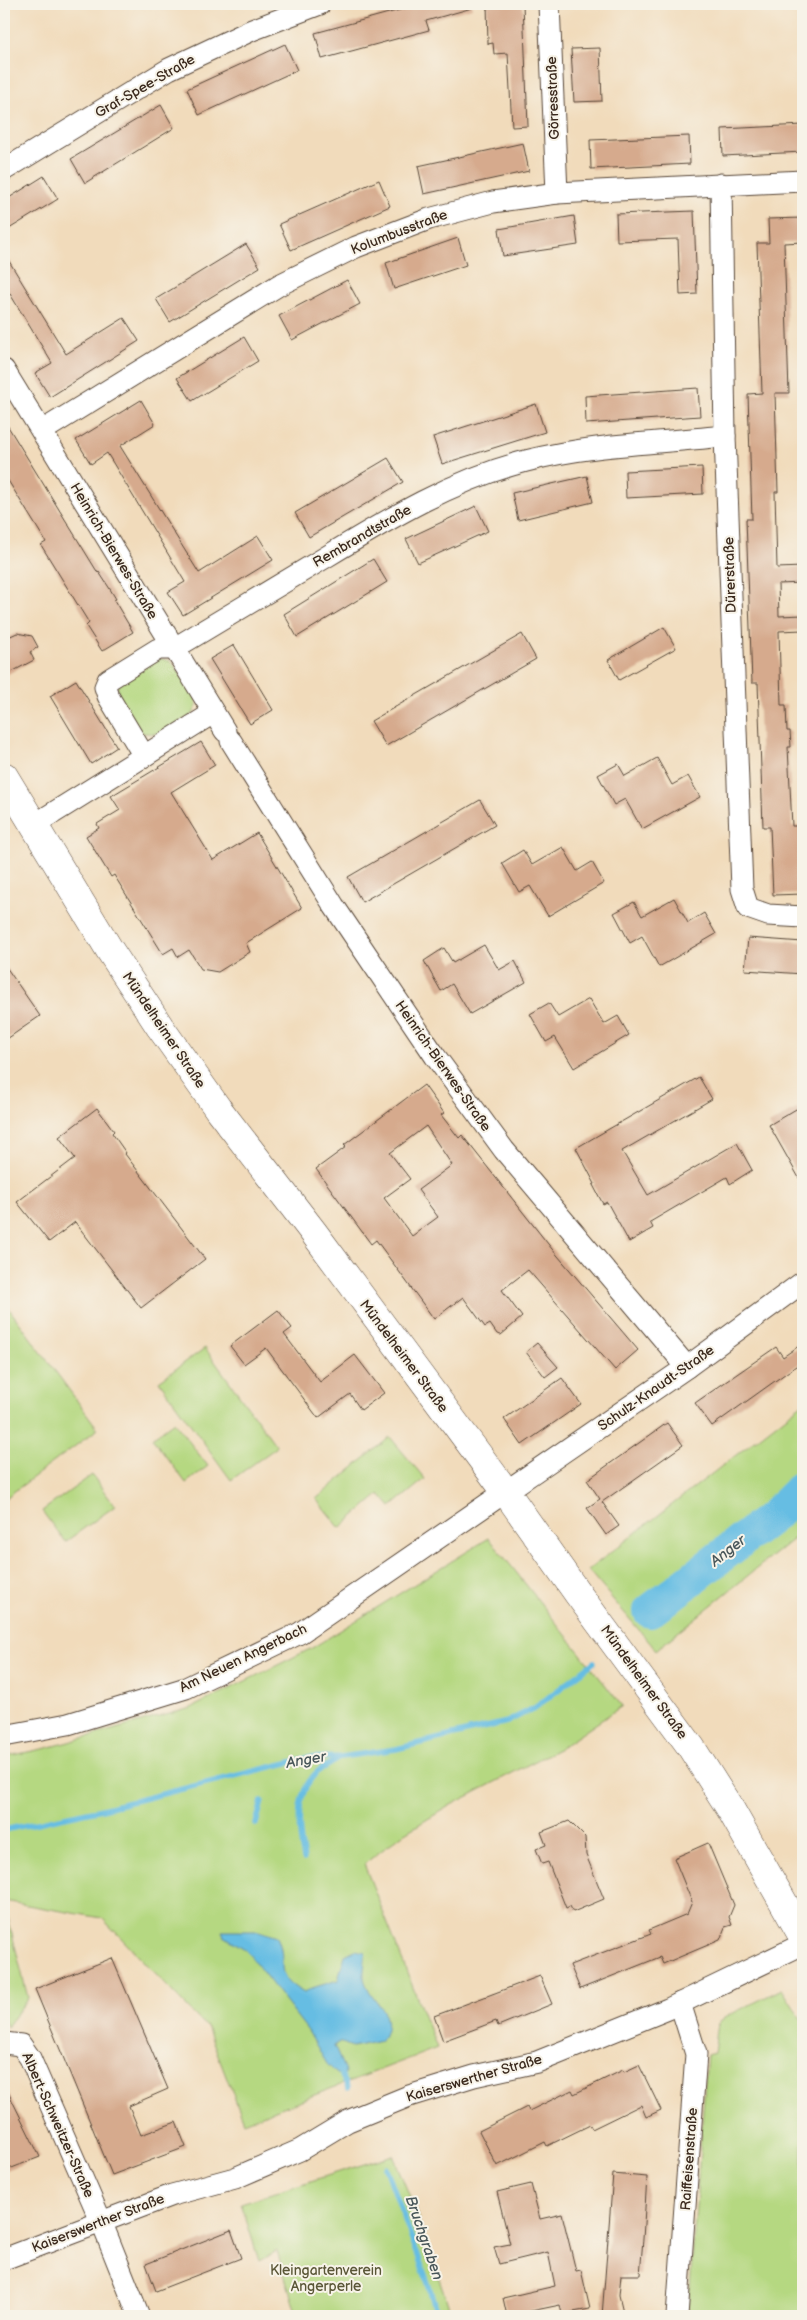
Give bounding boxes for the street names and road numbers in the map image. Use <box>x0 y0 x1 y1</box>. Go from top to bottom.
street label: Graf-Spee-Straße <box>92 51 198 121</box>
street label: Görresstraße <box>543 56 563 140</box>
street label: Kolumbusstraße <box>348 206 450 258</box>
street label: Heinrich-Bierwes-Straße <box>67 480 161 622</box>
street label: Rembrandtstraße <box>310 501 414 571</box>
street label: Dürerstraße <box>720 537 740 613</box>
street label: Mündelheimer Straße <box>119 969 209 1091</box>
street label: Heinrich-Bierwes-Straße <box>391 997 495 1135</box>
street label: Mündelheimer Straße <box>356 1296 452 1416</box>
street label: Schulz-Knaudt-Straße <box>595 1341 717 1435</box>
street label: Am Neuen Angerbach <box>177 1620 310 1696</box>
street label: Mündelheimer Straße <box>597 1622 691 1742</box>
street label: Albert-Schweitzer-Straße <box>18 2050 98 2200</box>
street label: Kaiserswerther Straße <box>404 2050 544 2106</box>
street label: Raiffeisenstraße <box>677 2107 701 2211</box>
street label: Kaiserswerther Straße <box>29 2190 167 2256</box>

